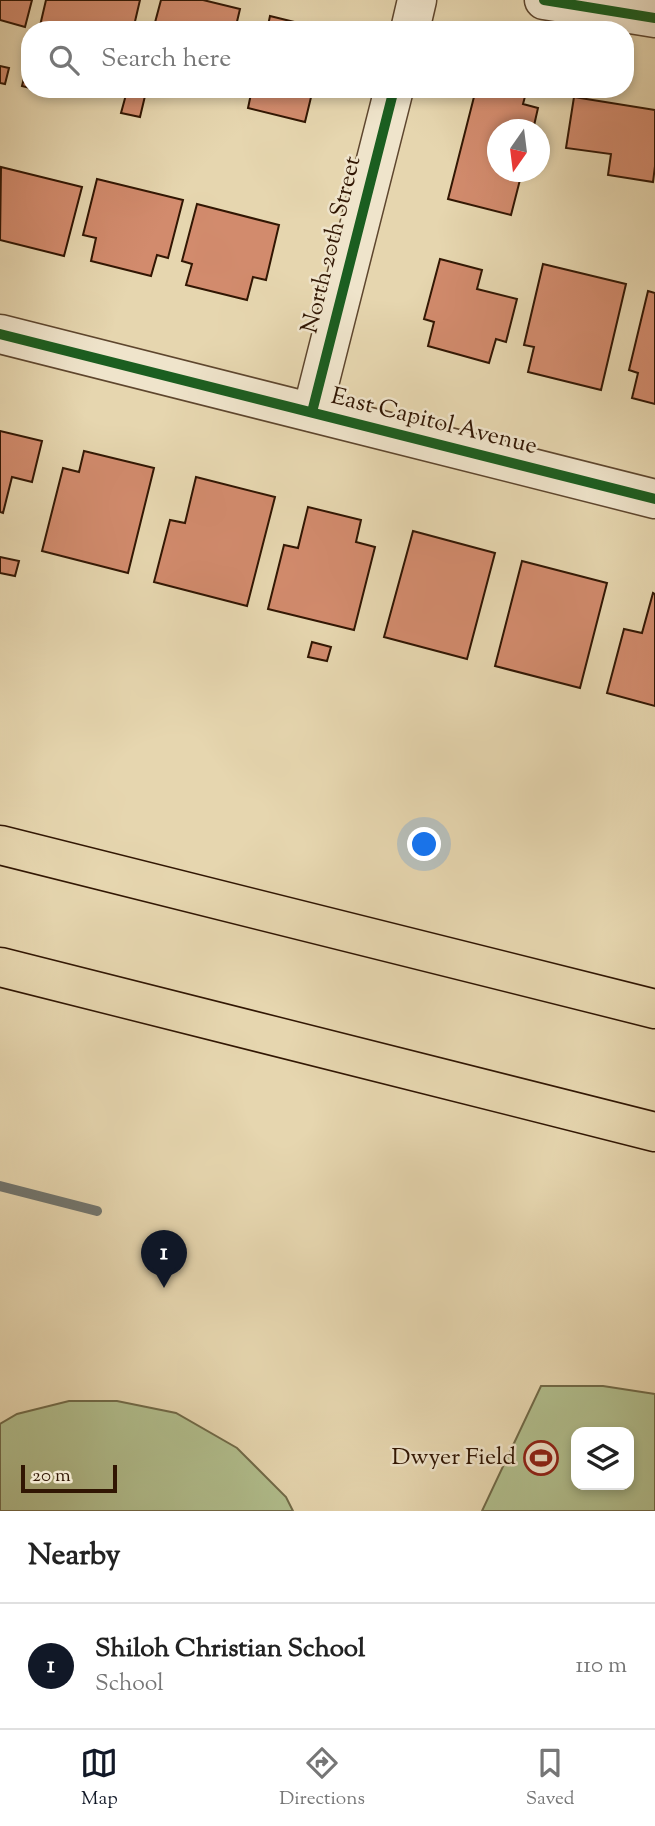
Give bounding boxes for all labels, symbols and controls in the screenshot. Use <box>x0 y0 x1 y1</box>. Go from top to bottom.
search box <box>21 21 634 98</box>
icon: search <box>45 41 83 79</box>
text: Search here <box>101 41 231 78</box>
north arrow <box>487 119 550 182</box>
street label: North 20th Street <box>294 153 370 337</box>
street label: East Capitol Avenue <box>327 380 541 464</box>
your location <box>407 827 441 861</box>
pin: 1 <box>141 1230 187 1288</box>
map controls <box>571 1427 634 1490</box>
button: layers <box>571 1427 634 1490</box>
sports icon: Dwyer Field <box>522 1439 560 1477</box>
place label: Dwyer Field <box>392 1441 516 1475</box>
scale bar <box>21 1462 117 1494</box>
text: 20 m <box>32 1463 71 1490</box>
text: Nearby <box>28 1535 120 1578</box>
text: Shiloh Christian School <box>95 1631 365 1668</box>
text: 1 <box>47 1650 55 1683</box>
text: 110 m <box>576 1650 627 1683</box>
text: School <box>95 1668 164 1701</box>
tab: Map <box>80 1744 118 1813</box>
tab: Directions <box>279 1744 365 1813</box>
tab: Saved <box>526 1744 575 1813</box>

